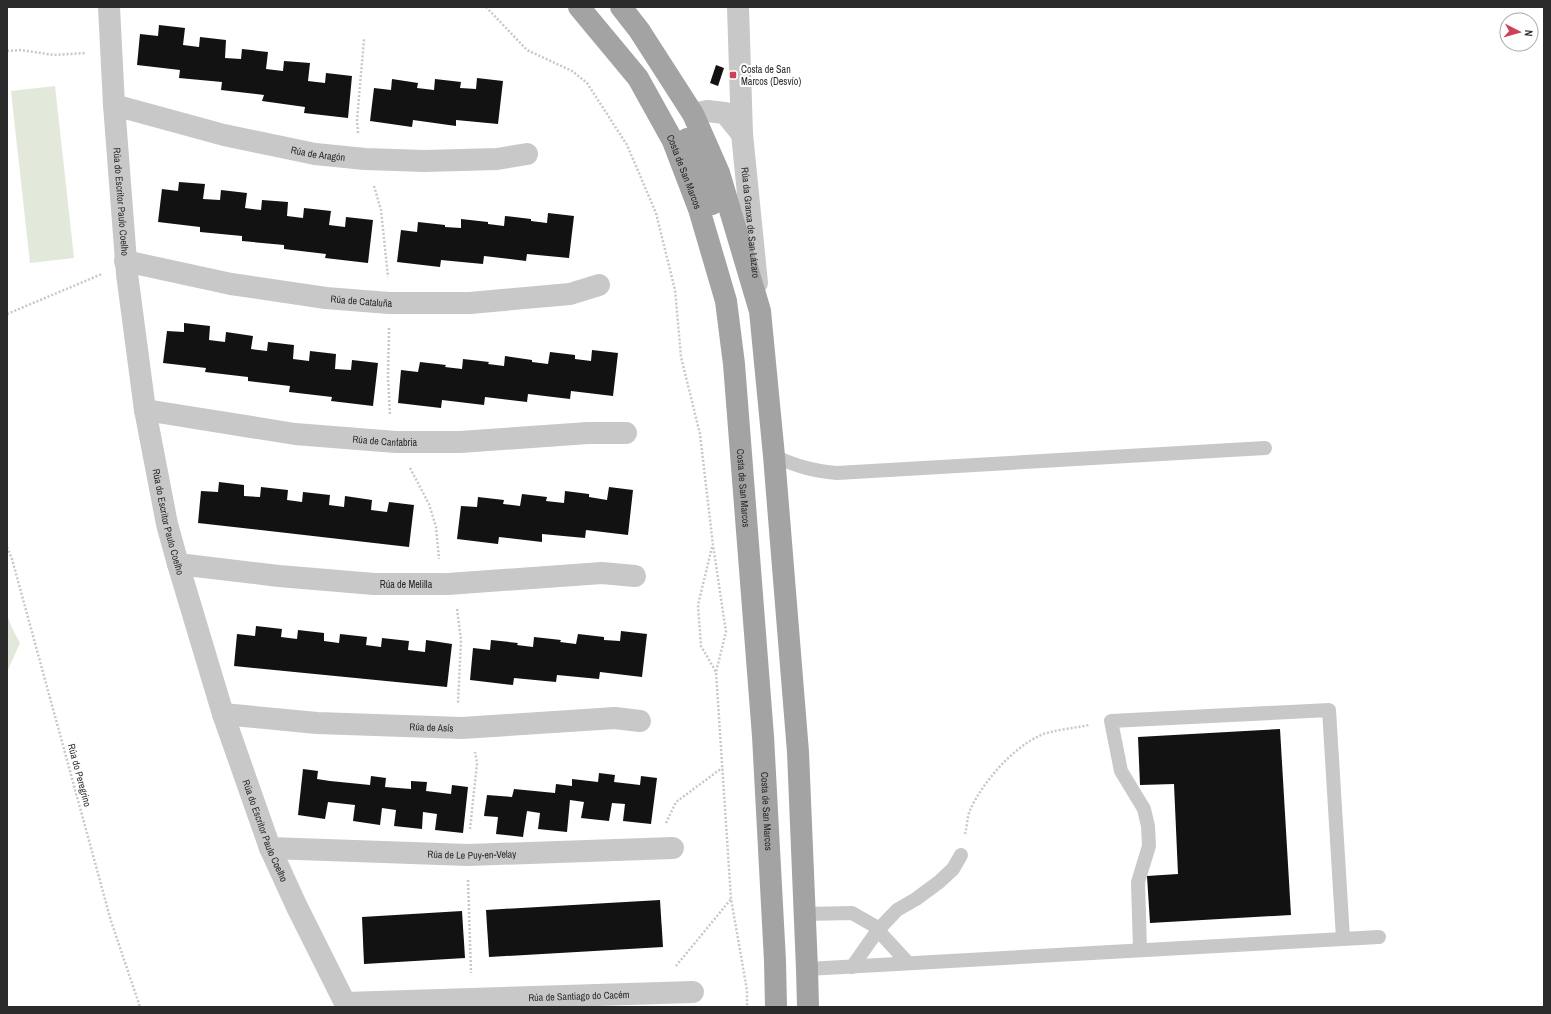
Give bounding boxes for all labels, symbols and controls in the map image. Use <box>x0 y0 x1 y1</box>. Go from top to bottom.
north arrow <box>1499 12 1539 52</box>
text: N <box>1522 29 1536 37</box>
place label: Costa de San Marcos (Desvío) <box>741 63 801 88</box>
marker: Costa de San Marcos (Desvío) <box>728 70 738 80</box>
street label: Costa de San Marcos <box>664 132 704 211</box>
street label: Rúa de Aragón <box>290 143 346 164</box>
street label: Rúa do Escritor Paulo Coelho <box>110 147 132 257</box>
street label: Rúa da Granxa de San Lázaro <box>738 167 762 279</box>
street label: Rúa de Cataluña <box>330 292 393 310</box>
street label: Rúa de Cantabria <box>352 433 418 449</box>
street label: Costa de San Marcos <box>734 448 753 528</box>
street label: Rúa do Escritor Paulo Coelho <box>149 468 187 577</box>
street label: Rúa de Melilla <box>380 578 433 591</box>
street label: Rúa de Asís <box>409 720 454 735</box>
street label: Rúa do Peregrino <box>65 742 94 808</box>
street label: Costa de San Marcos <box>758 771 775 851</box>
street label: Rúa do Escritor Paulo Coelho <box>239 778 291 884</box>
street label: Rúa de Le Puy-en-Velay <box>427 847 517 862</box>
street label: Rúa de Santiago do Cacém <box>528 988 630 1004</box>

